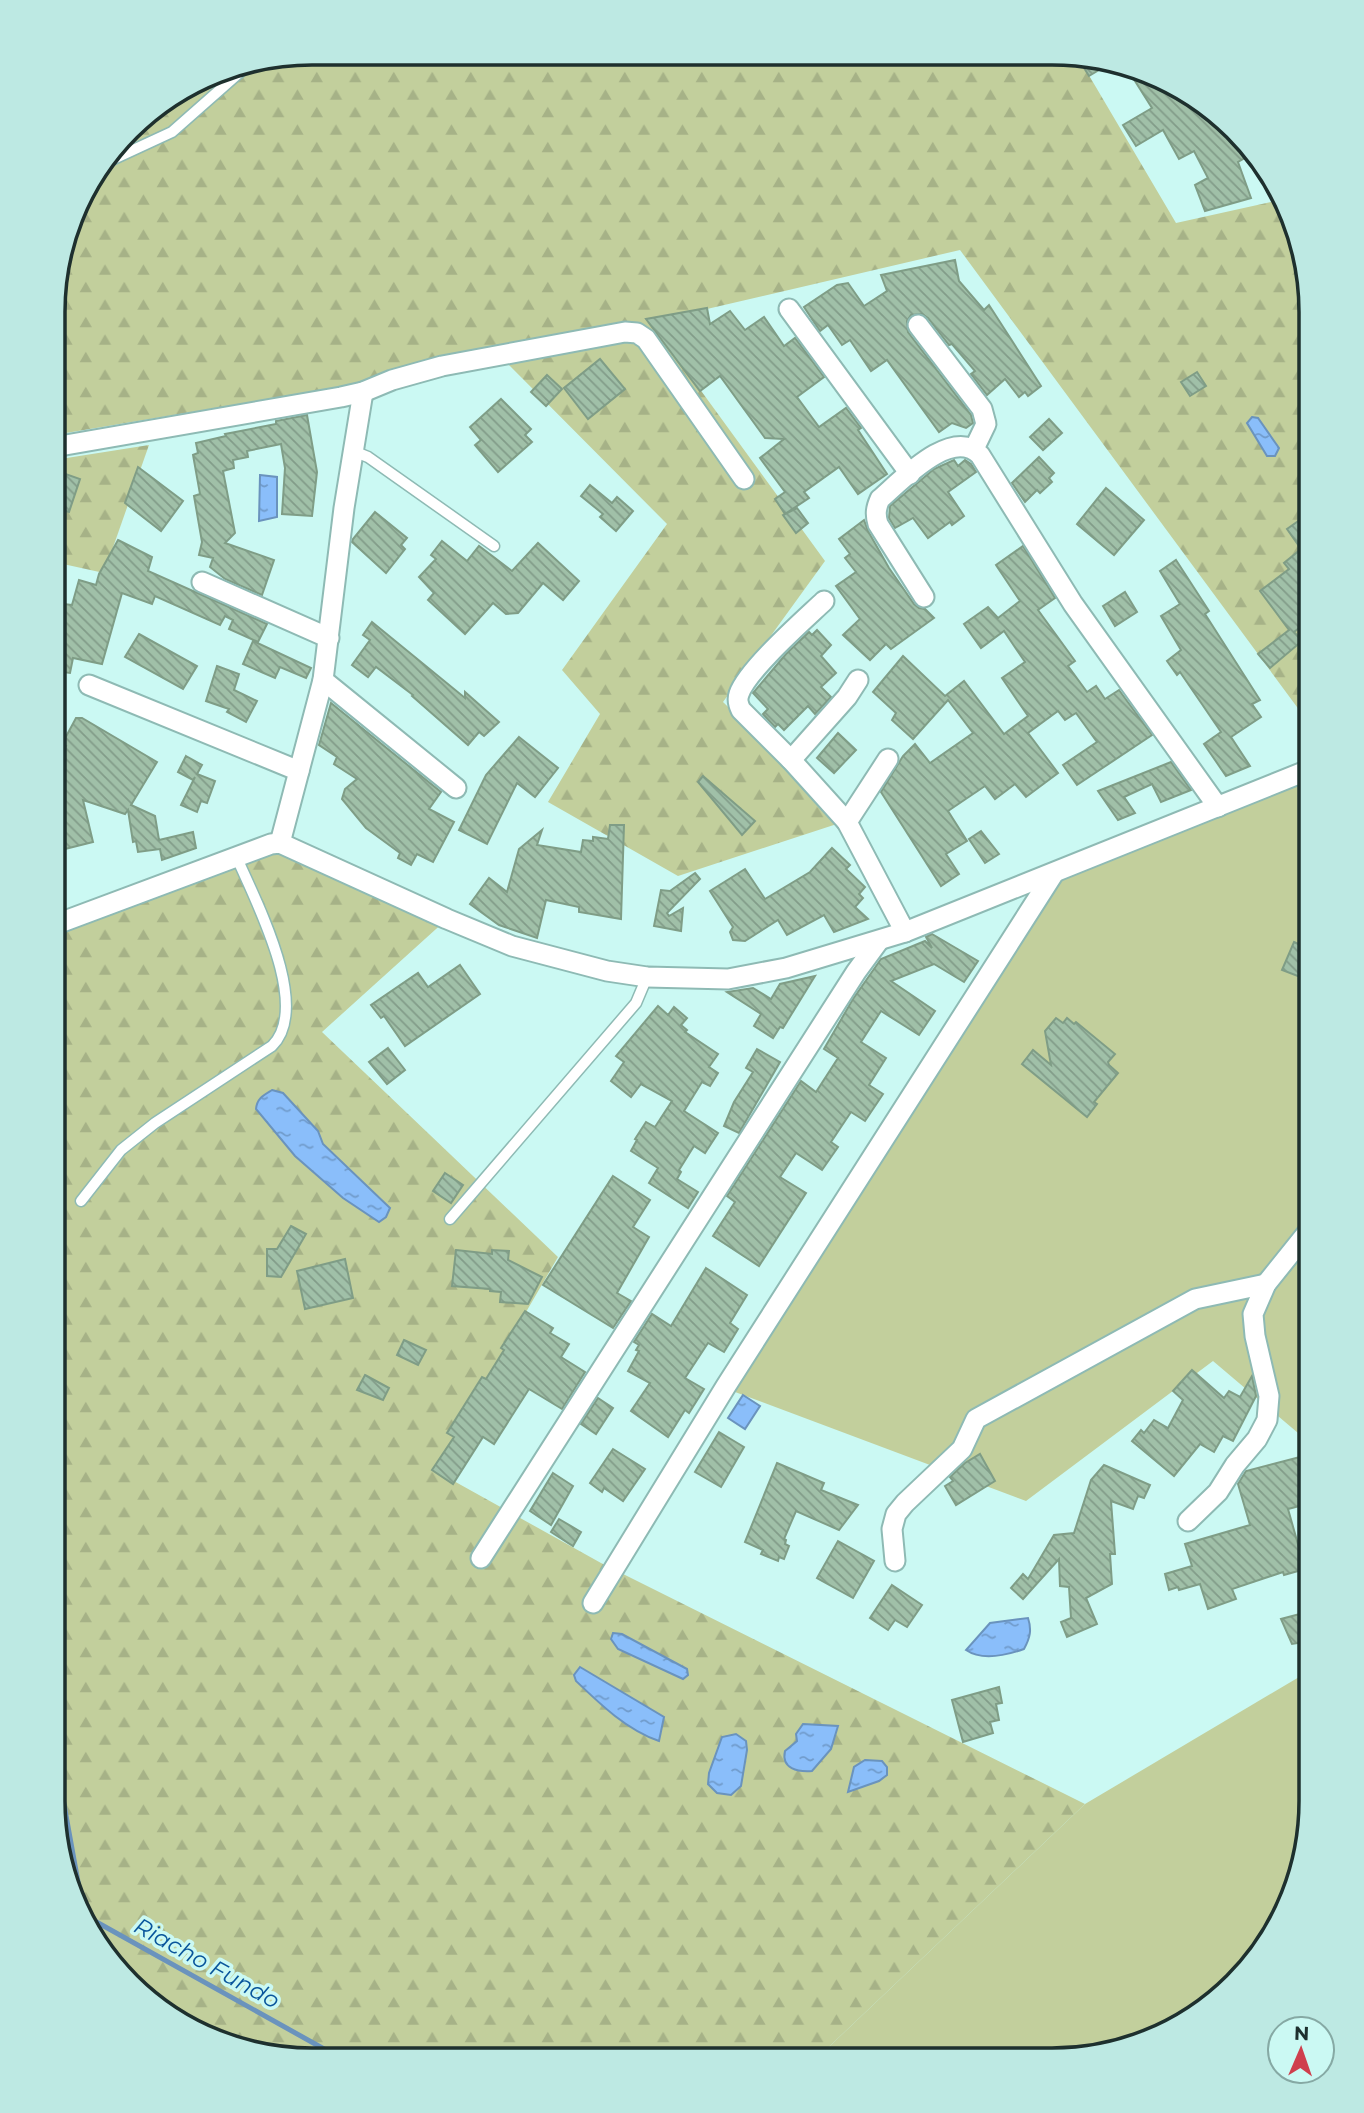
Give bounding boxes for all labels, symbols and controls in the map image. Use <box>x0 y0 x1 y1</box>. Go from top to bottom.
water label: Riacho Fundo <box>129 1911 285 2015</box>
north arrow <box>1266 2015 1336 2085</box>
text: N <box>1293 2022 1310 2045</box>

